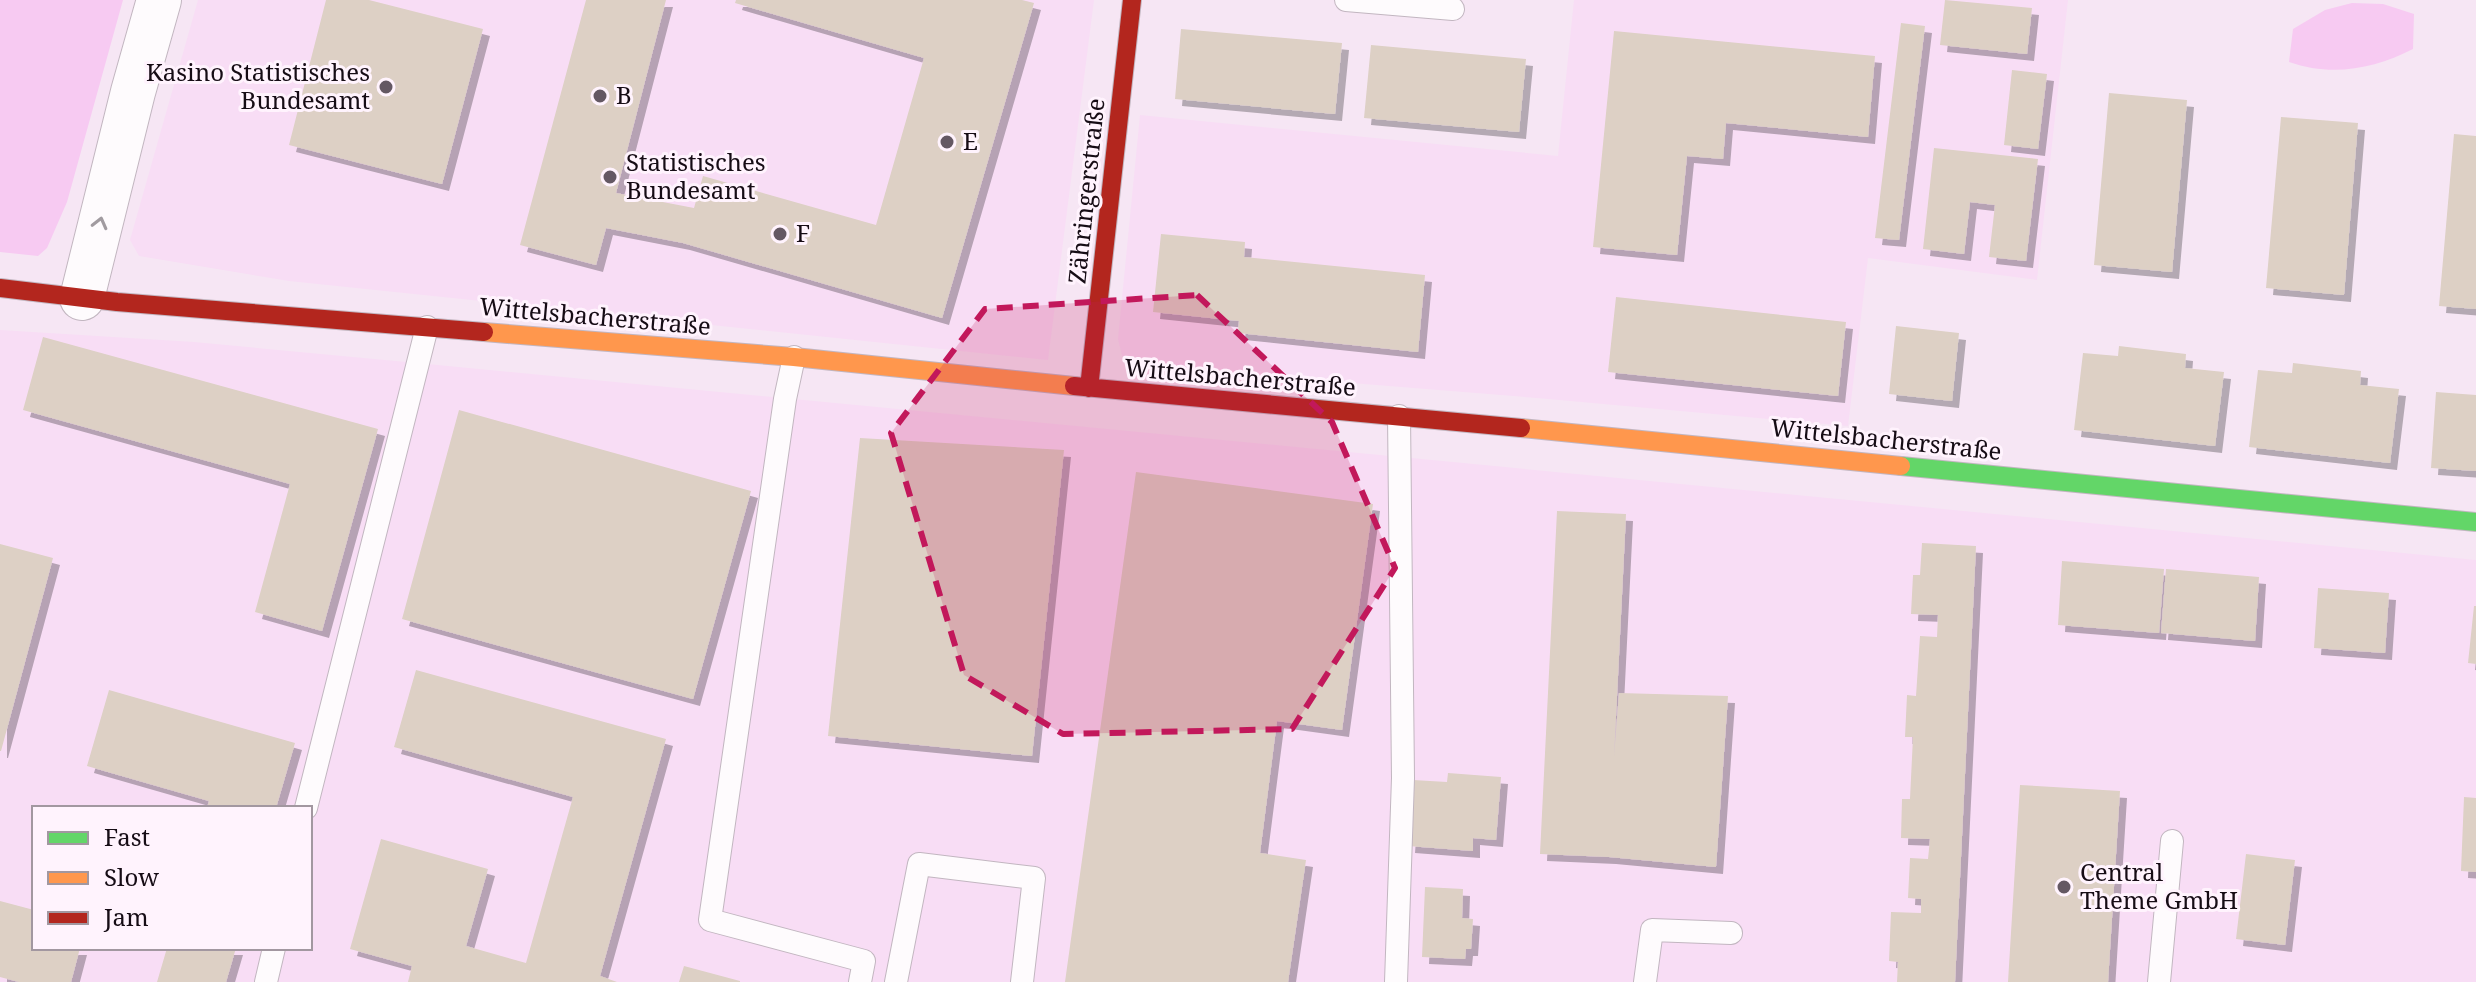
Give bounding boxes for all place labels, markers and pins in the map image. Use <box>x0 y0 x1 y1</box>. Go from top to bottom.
place label: Kasino Statistisches Bundesamt <box>146 55 370 116</box>
marker: Kasino Statistisches Bundesamt <box>377 78 395 96</box>
place label: B <box>616 78 632 111</box>
marker: B <box>591 87 609 105</box>
place label: E <box>963 124 978 157</box>
marker: E <box>938 133 956 151</box>
place label: Statistisches Bundesamt <box>626 145 766 206</box>
marker: Statistisches Bundesamt <box>601 168 619 186</box>
place label: F <box>796 216 810 249</box>
marker: F <box>771 225 789 243</box>
place label: Central Theme GmbH <box>2080 855 2238 916</box>
marker: Central Theme GmbH <box>2055 878 2073 896</box>

